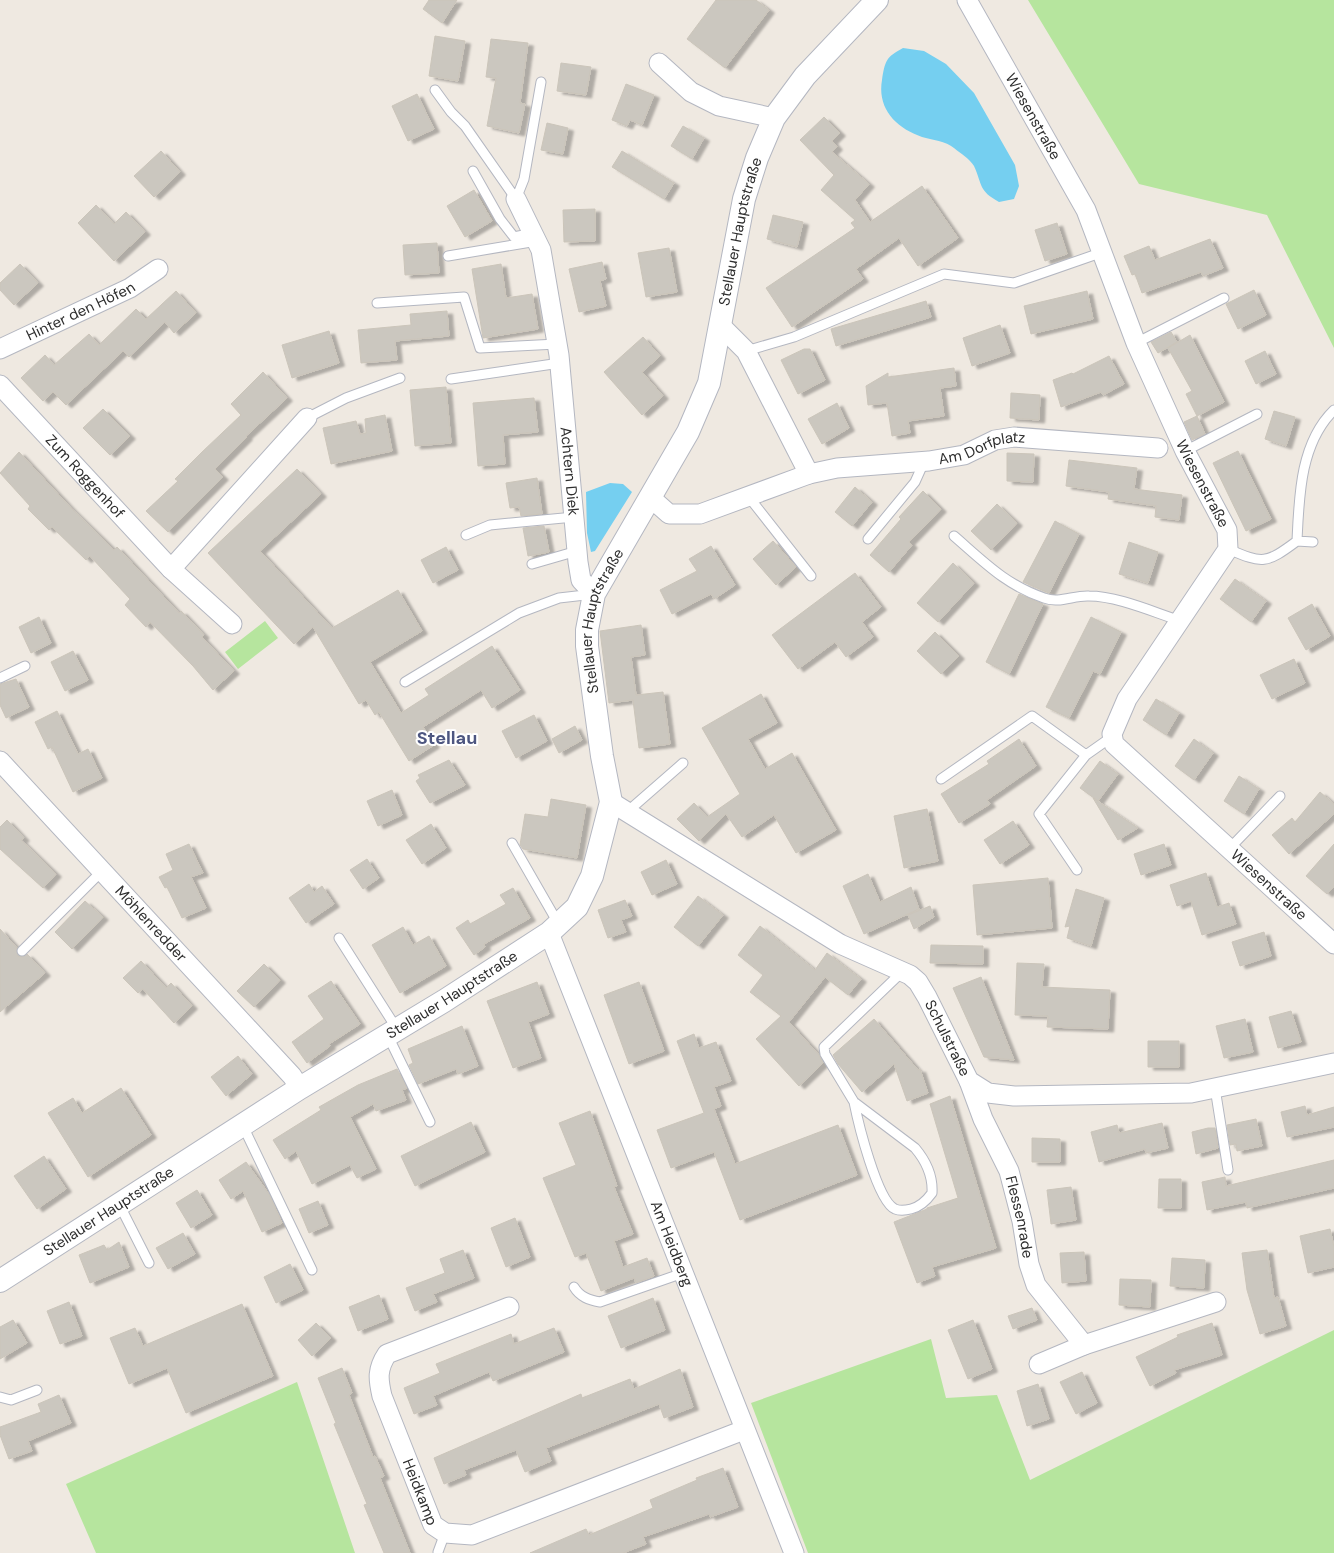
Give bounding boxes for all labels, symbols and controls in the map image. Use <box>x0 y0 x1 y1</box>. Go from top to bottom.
street label: Wiesenstraße <box>1001 70 1066 163</box>
street label: Stellauer Hauptstraße <box>714 155 767 307</box>
street label: Hinter den Höfen <box>23 277 139 345</box>
street label: Achtern Diek <box>556 426 584 517</box>
street label: Am Dorfplatz <box>937 427 1026 469</box>
street label: Zum Roggenhof <box>41 430 129 523</box>
street label: Wiesenstraße <box>1171 437 1234 531</box>
street label: Stellauer Hauptstraße <box>577 545 628 695</box>
district label: Stellau <box>417 726 477 750</box>
street label: Wiesenstraße <box>1226 845 1311 925</box>
street label: Möhlenredder <box>110 881 192 967</box>
street label: Stellauer Hauptstraße <box>383 946 521 1044</box>
street label: Schulstraße <box>920 996 975 1080</box>
street label: Stellauer Hauptstraße <box>39 1162 178 1261</box>
street label: Flessenrade <box>1001 1174 1038 1260</box>
street label: Am Heidberg <box>646 1198 698 1290</box>
street label: Heidkamp <box>398 1456 442 1528</box>

